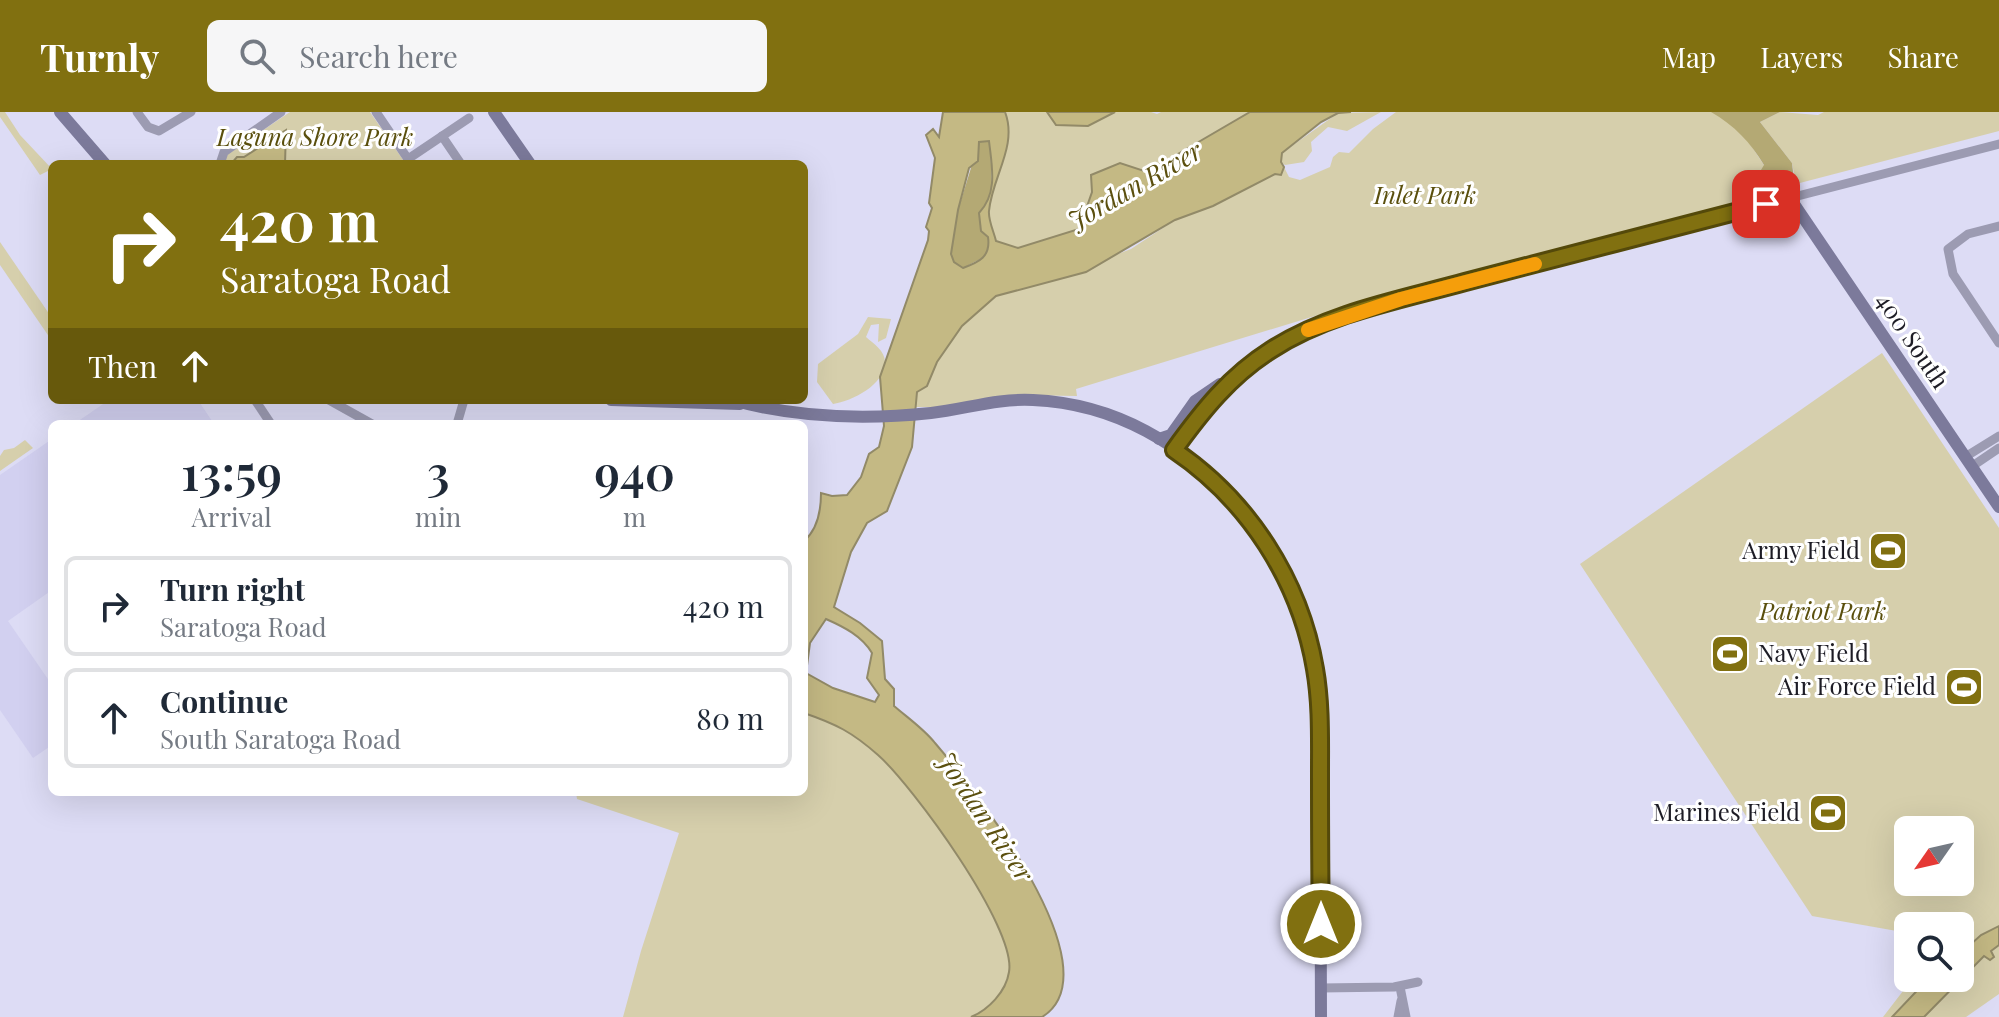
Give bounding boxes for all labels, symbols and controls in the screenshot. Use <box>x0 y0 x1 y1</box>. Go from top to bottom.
search box <box>207 20 767 92</box>
text: Turnly <box>40 31 159 82</box>
icon: search <box>235 34 279 78</box>
text: Search here <box>299 36 458 76</box>
text: Map <box>1662 38 1716 75</box>
text: Layers <box>1760 38 1843 75</box>
text: Share <box>1887 38 1959 75</box>
park label: Laguna Shore Park <box>216 120 413 152</box>
water label: Jordan River <box>1061 132 1208 237</box>
pin <box>1732 170 1800 238</box>
park label: Inlet Park <box>1373 178 1476 210</box>
text: 420 m <box>220 182 379 257</box>
icon: arrive <box>1744 182 1788 226</box>
icon: right <box>88 192 192 296</box>
text: Saratoga Road <box>220 254 451 302</box>
street label: 400 South <box>1870 286 1957 394</box>
icon: ahead <box>173 344 217 388</box>
text: Then <box>88 346 157 386</box>
text: 13:59 <box>181 439 282 503</box>
text: 3 <box>427 439 450 503</box>
text: 940 <box>594 439 675 503</box>
text: Arrival <box>191 499 272 534</box>
text: min <box>415 499 461 534</box>
text: m <box>623 499 646 534</box>
sports icon: Army Field <box>1867 530 1909 572</box>
place label: Army Field <box>1741 533 1860 565</box>
text: Turn right <box>160 569 305 609</box>
icon: right <box>92 584 136 628</box>
text: 420 m <box>683 586 764 626</box>
park label: Patriot Park <box>1759 594 1886 626</box>
text: Saratoga Road <box>160 609 327 644</box>
sports icon: Navy Field <box>1709 633 1751 675</box>
place label: Navy Field <box>1758 636 1869 668</box>
sports icon: Air Force Field <box>1943 666 1985 708</box>
place label: Air Force Field <box>1777 669 1936 701</box>
text: Continue <box>160 681 288 721</box>
icon: ahead <box>92 696 136 740</box>
text: 80 m <box>696 698 764 738</box>
text: South Saratoga Road <box>160 721 401 756</box>
water label: Jordan River <box>930 745 1043 888</box>
sports icon: Marines Field <box>1807 792 1849 834</box>
place label: Marines Field <box>1653 795 1800 827</box>
north arrow <box>1894 816 1974 896</box>
map controls <box>1894 816 1974 992</box>
position arrow <box>1279 882 1363 966</box>
button: search <box>1894 912 1974 992</box>

